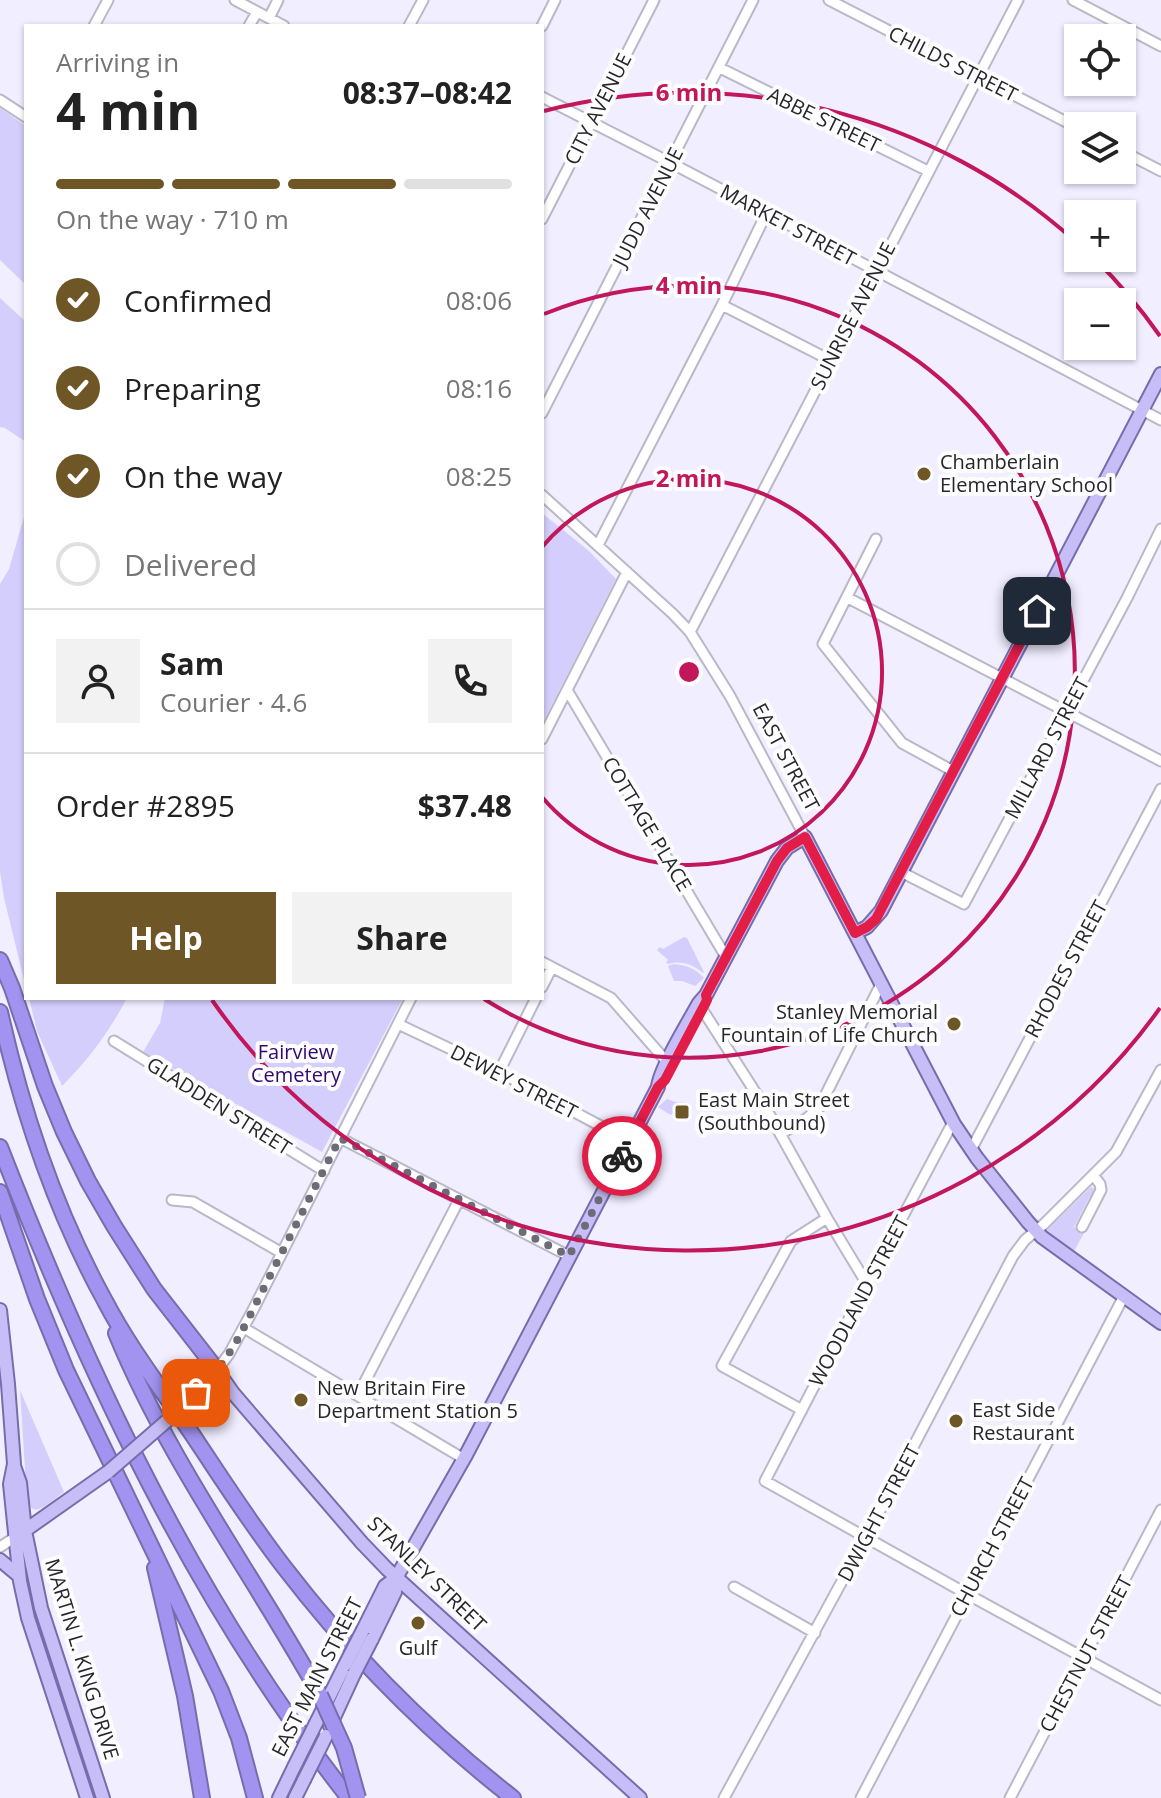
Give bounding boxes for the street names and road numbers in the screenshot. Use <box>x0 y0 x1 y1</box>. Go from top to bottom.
street label: CHILDS STREET <box>884 19 1022 108</box>
street label: CITY AVENUE <box>558 48 637 169</box>
street label: ABBE STREET <box>763 81 885 159</box>
street label: JUDD AVENUE <box>605 142 689 273</box>
street label: MARKET STREET <box>716 177 861 272</box>
street label: SUNRISE AVENUE <box>804 237 901 394</box>
street label: MILLARD STREET <box>998 672 1095 823</box>
street label: EAST STREET <box>747 698 826 815</box>
street label: COTTAGE PLACE <box>597 751 698 896</box>
street label: RHODES STREET <box>1018 895 1113 1042</box>
street label: DEWEY STREET <box>446 1038 582 1125</box>
street label: GLADDEN STREET <box>142 1050 297 1161</box>
street label: WOODLAND STREET <box>802 1211 915 1391</box>
street label: DWIGHT STREET <box>831 1439 926 1586</box>
street label: CHURCH STREET <box>943 1472 1040 1621</box>
street label: STANLEY STREET <box>362 1510 493 1637</box>
street label: MARTIN L. KING DRIVE <box>39 1555 126 1763</box>
street label: CHESTNUT STREET <box>1033 1571 1138 1737</box>
street label: EAST MAIN STREET <box>265 1593 368 1761</box>

